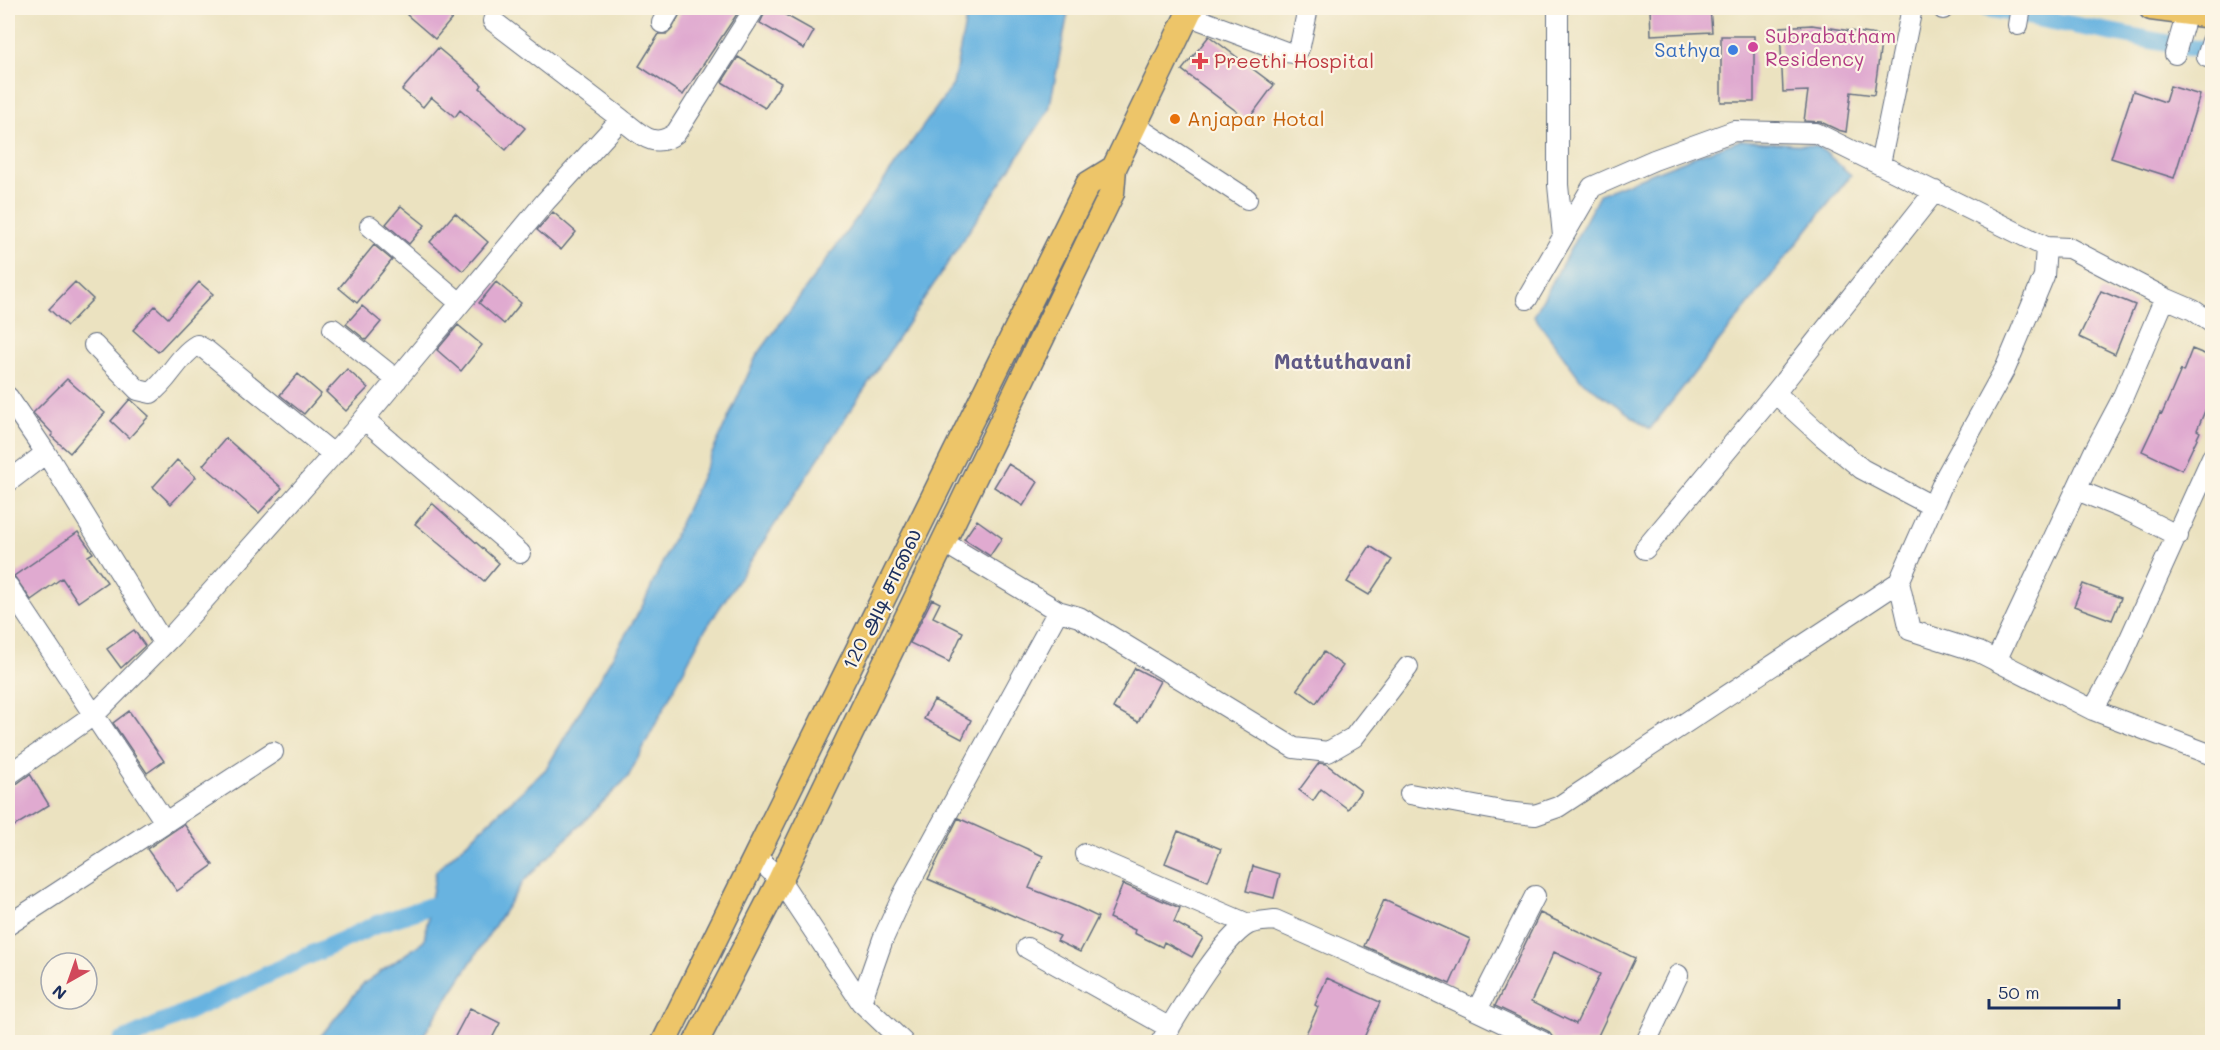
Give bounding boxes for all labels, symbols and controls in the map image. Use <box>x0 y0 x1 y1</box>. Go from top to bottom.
place label: Subrabatham Residency <box>1765 22 1896 71</box>
place label: Sathya <box>1654 36 1721 62</box>
marker: Subrabatham Residency <box>1746 40 1760 54</box>
marker: Sathya <box>1726 43 1740 57</box>
place label: Preethi Hospital <box>1214 47 1374 73</box>
marker: Preethi Hospital <box>1191 52 1209 70</box>
place label: Anjapar Hotal <box>1187 105 1325 131</box>
marker: Anjapar Hotal <box>1168 112 1182 126</box>
district label: Mattuthavani <box>1274 347 1412 374</box>
street label: 120 அடி சாலை <box>836 524 927 674</box>
north arrow <box>39 951 99 1011</box>
scale bar <box>1989 972 2120 1010</box>
text: 50 m <box>1998 980 2040 1004</box>
text: N <box>48 981 70 1005</box>

